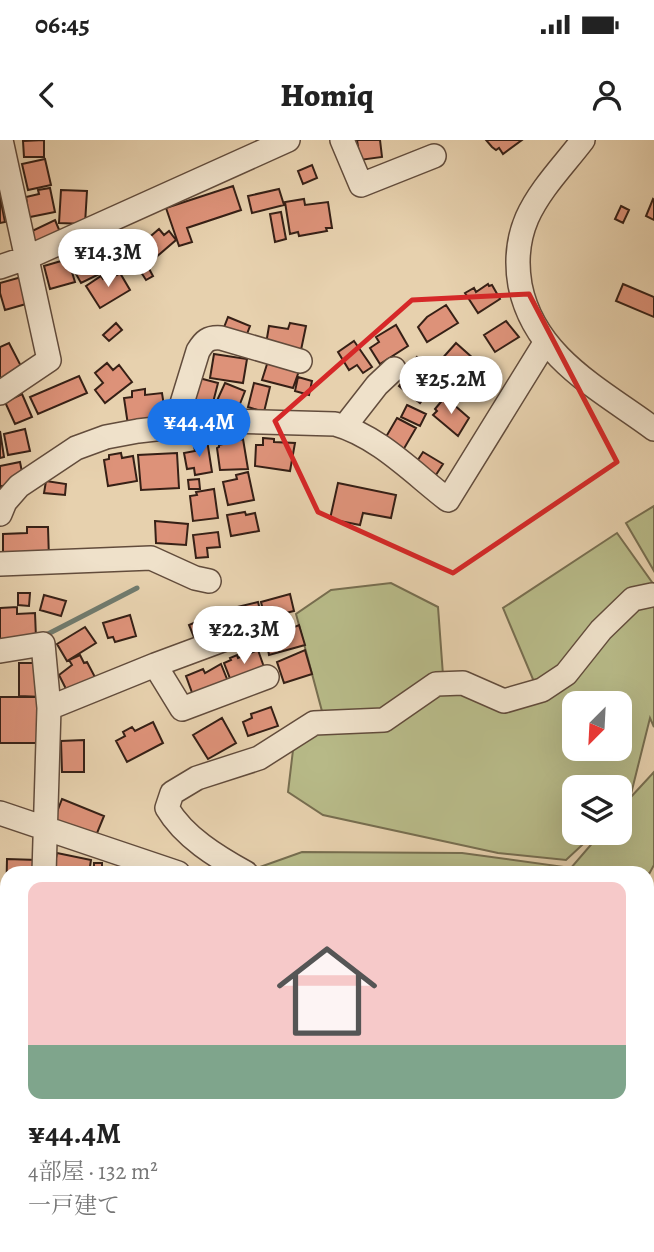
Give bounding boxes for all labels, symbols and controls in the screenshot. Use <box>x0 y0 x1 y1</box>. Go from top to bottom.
text: 06:45 <box>35 7 90 42</box>
text: Homiq <box>280 73 374 117</box>
icon: back <box>28 76 66 114</box>
icon: person <box>588 76 626 114</box>
pin: ¥14.3M <box>51 230 165 289</box>
text: ¥14.3M <box>74 236 142 267</box>
pin: ¥25.2M <box>394 356 508 416</box>
text: ¥25.2M <box>416 363 486 394</box>
pin: ¥44.4M <box>142 400 256 459</box>
text: ¥44.4M <box>163 406 235 437</box>
pin: ¥22.3M <box>187 606 301 666</box>
text: ¥22.3M <box>209 613 279 644</box>
north arrow <box>562 691 632 761</box>
map controls <box>562 691 632 845</box>
button: layers <box>562 775 632 845</box>
icon: home <box>264 928 390 1054</box>
text: ¥44.4M <box>28 1113 121 1153</box>
text: 4部屋 · 132 m² <box>28 1156 158 1187</box>
text: 一戸建て <box>28 1190 120 1221</box>

